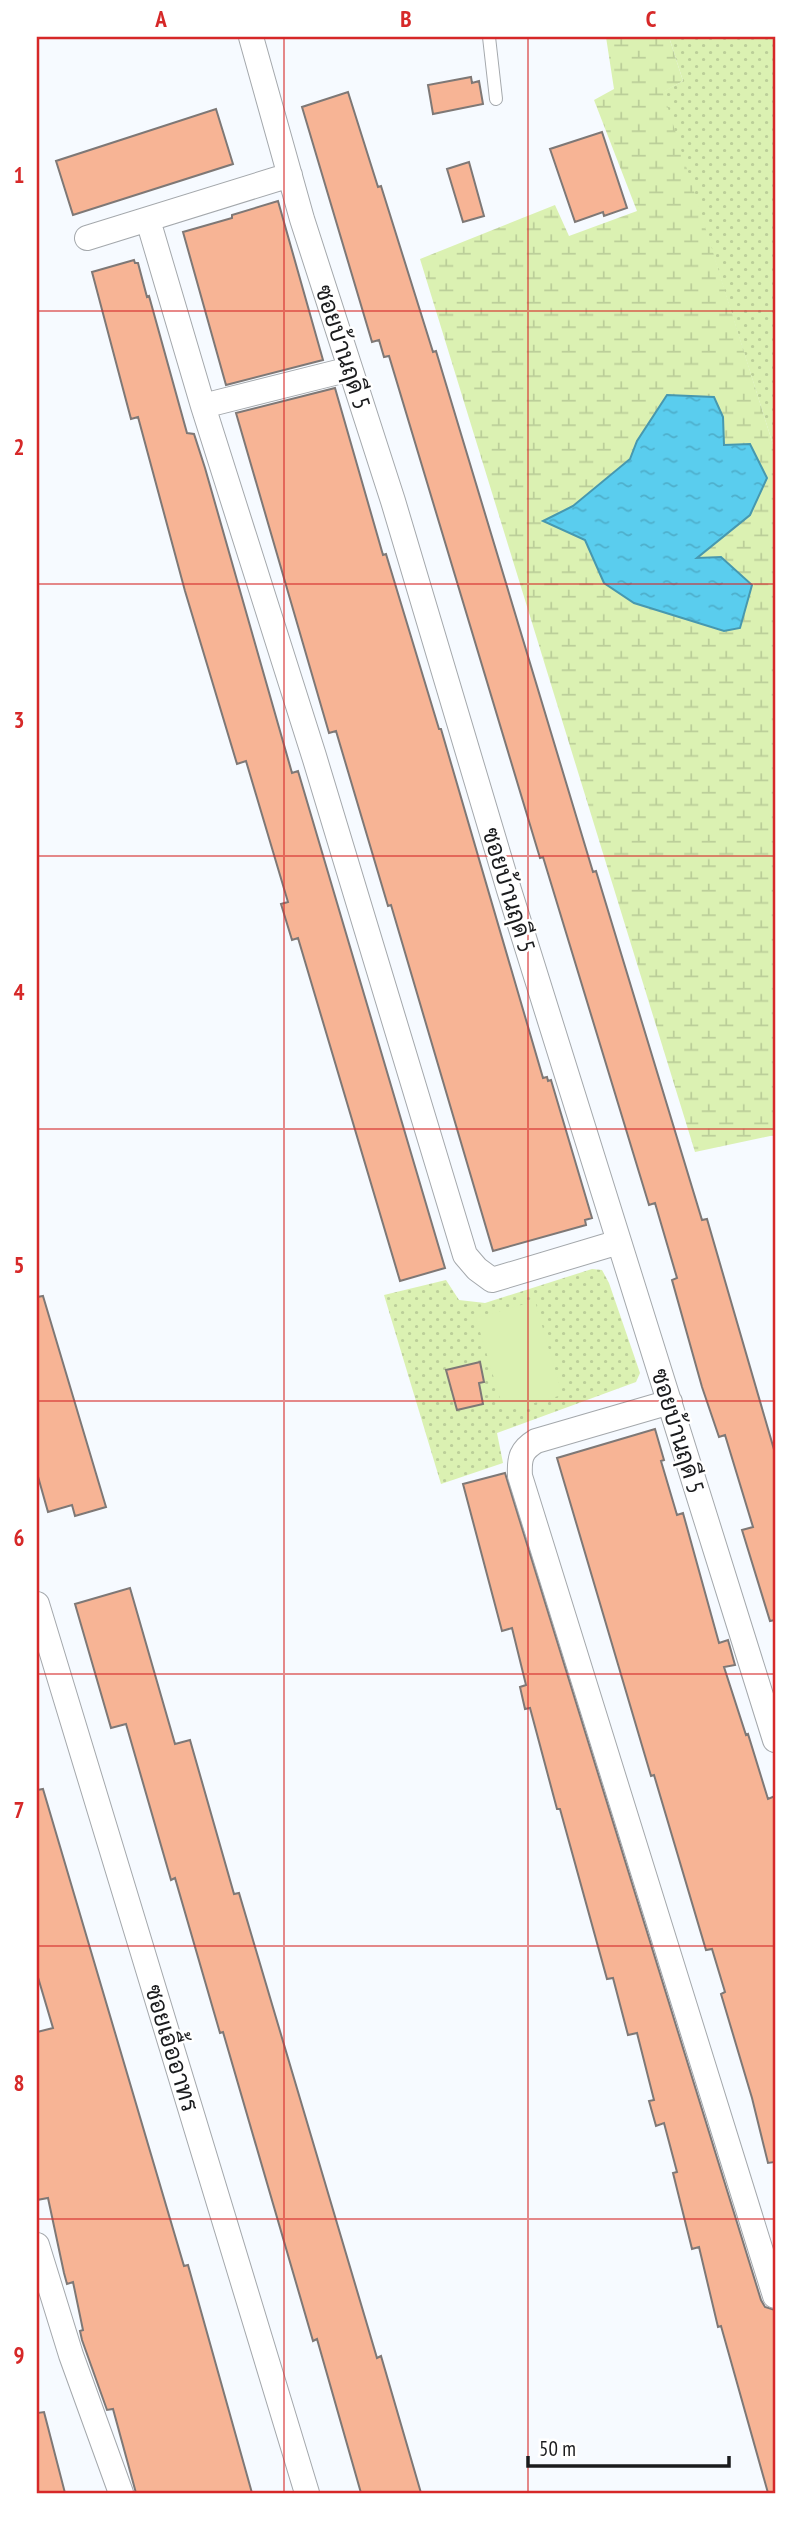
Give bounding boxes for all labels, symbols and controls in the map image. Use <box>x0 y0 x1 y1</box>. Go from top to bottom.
text: A <box>154 4 167 33</box>
text: B <box>400 4 412 33</box>
text: C <box>646 4 657 33</box>
text: 1 <box>14 160 25 189</box>
street label: ซอยบ้านฤดี 5 <box>308 281 378 413</box>
text: 2 <box>14 432 25 461</box>
text: 3 <box>14 705 25 734</box>
street label: ซอยบ้านฤดี 5 <box>475 824 543 956</box>
text: 4 <box>14 977 25 1006</box>
text: 5 <box>14 1250 25 1279</box>
street label: ซอยบ้านฤดี 5 <box>644 1365 712 1497</box>
text: 6 <box>14 1523 25 1552</box>
text: 7 <box>14 1795 25 1824</box>
street label: ซอยเอื้ออาทร <box>138 1979 212 2115</box>
text: 8 <box>14 2068 25 2097</box>
text: 9 <box>14 2340 25 2369</box>
scale bar <box>528 2425 730 2469</box>
text: 50 m <box>539 2435 576 2462</box>

